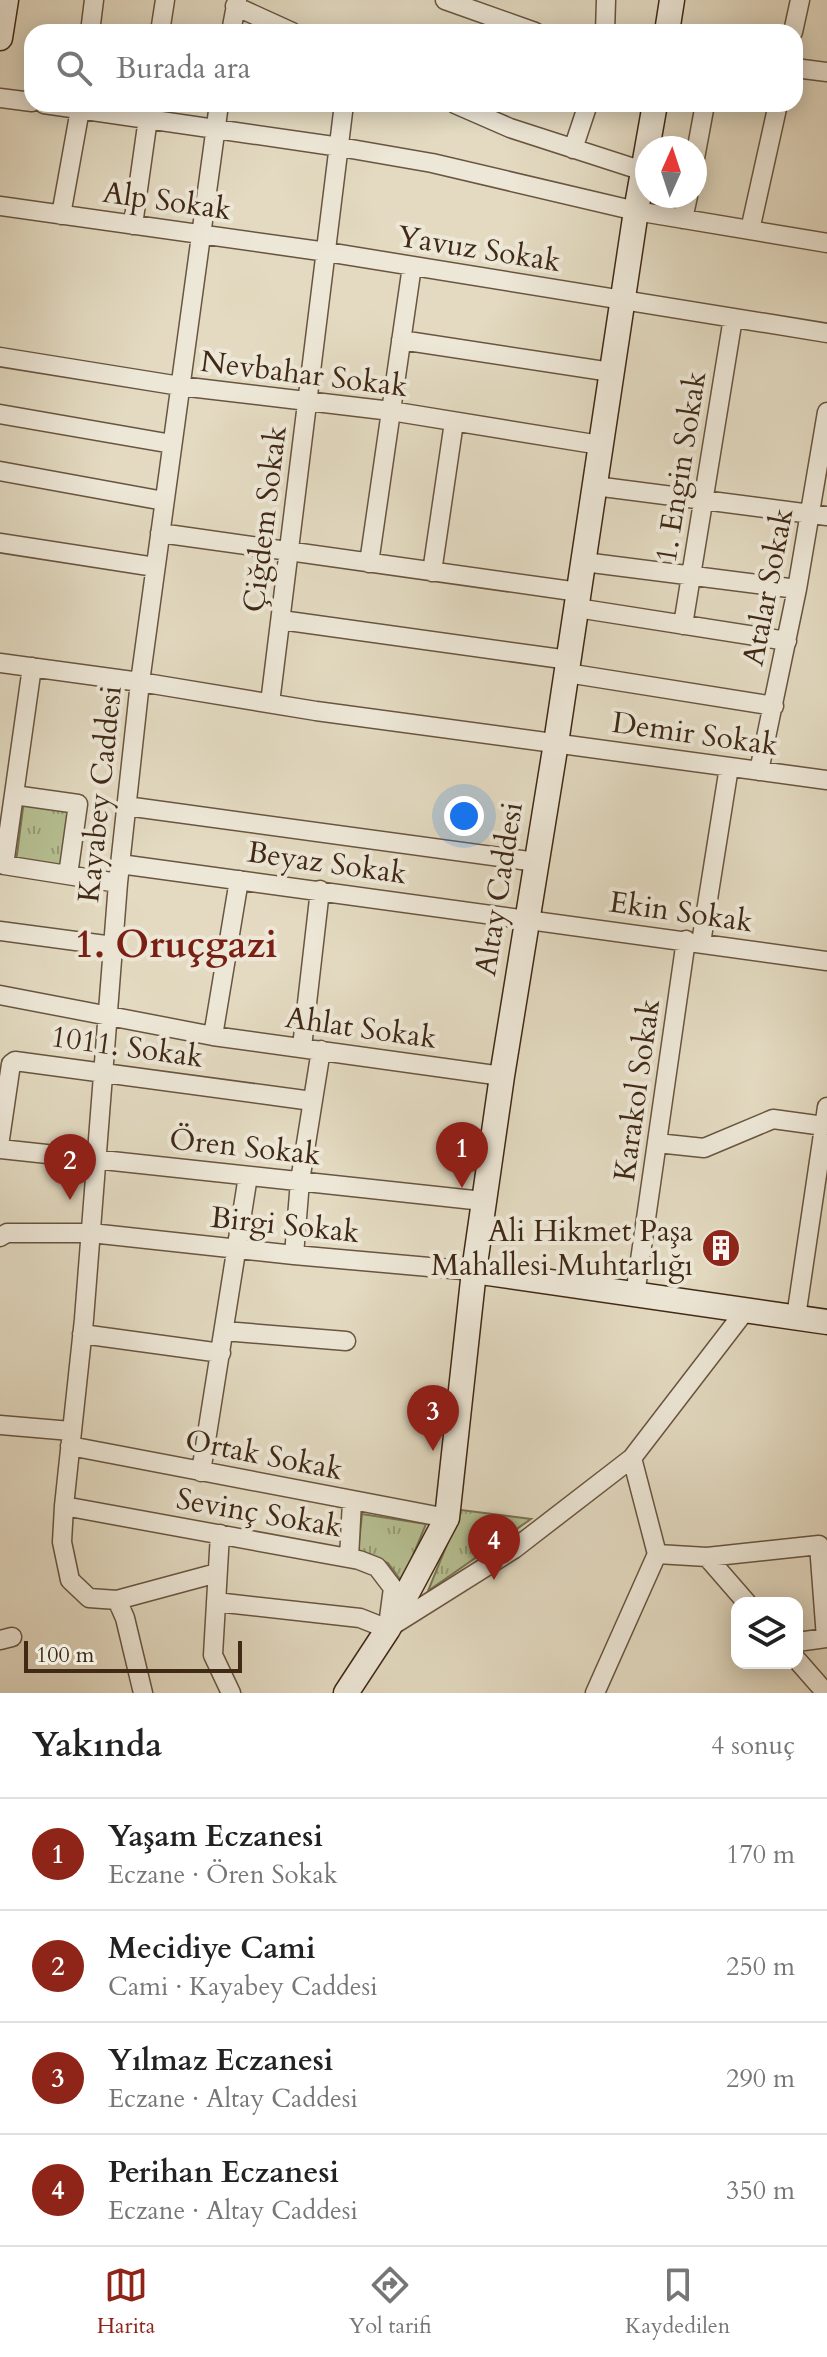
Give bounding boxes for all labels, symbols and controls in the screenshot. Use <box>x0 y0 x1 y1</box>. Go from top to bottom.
search box <box>24 24 803 112</box>
icon: search <box>52 46 96 90</box>
text: Burada ara <box>116 48 251 89</box>
north arrow <box>635 136 707 208</box>
street label: Alp Sokak <box>100 172 234 230</box>
street label: Yavuz Sokak <box>394 216 564 282</box>
street label: Nevbahar Sokak <box>198 341 410 407</box>
street label: 1. Engin Sokak <box>646 368 716 566</box>
street label: Çiğdem Sokak <box>233 423 297 615</box>
street label: Atalar Sokak <box>733 505 803 669</box>
street label: Kayabey Caddesi <box>68 684 132 904</box>
street label: Demir Sokak <box>609 702 781 766</box>
your location <box>444 796 484 836</box>
street label: Altay Caddesi <box>465 799 533 979</box>
street label: Beyaz Sokak <box>245 832 409 894</box>
street label: Ekin Sokak <box>607 882 755 942</box>
district label: 1. Oruçgazi <box>75 919 277 971</box>
street label: Karakol Sokak <box>604 996 670 1184</box>
street label: Ahlat Sokak <box>283 997 439 1059</box>
street label: 1011. Sokak <box>48 1016 206 1078</box>
street label: Ören Sokak <box>167 1119 323 1175</box>
pin: 1 <box>436 1122 488 1188</box>
pin: 2 <box>44 1134 96 1200</box>
street label: Birgi Sokak <box>209 1197 361 1253</box>
place label: Ali Hikmet Paşa Mahallesi Muhtarlığı <box>431 1211 693 1286</box>
building icon: Ali Hikmet Paşa Mahallesi Muhtarlığı <box>700 1227 742 1269</box>
pin: 3 <box>407 1385 459 1451</box>
street label: Ortak Sokak <box>182 1420 346 1490</box>
street label: Sevinç Sokak <box>173 1478 345 1548</box>
pin: 4 <box>468 1514 520 1580</box>
map controls <box>731 1597 803 1669</box>
button: layers <box>731 1597 803 1669</box>
scale bar <box>24 1637 242 1673</box>
text: 100 m <box>36 1640 94 1670</box>
text: Yakında <box>32 1722 162 1768</box>
text: 4 sonuç <box>711 1728 795 1763</box>
text: Yaşam Eczanesi <box>108 1816 323 1857</box>
text: 1 <box>51 1837 65 1872</box>
text: 170 m <box>726 1837 795 1872</box>
text: Eczane · Ören Sokak <box>108 1857 338 1892</box>
text: Mecidiye Cami <box>108 1928 315 1969</box>
text: 2 <box>51 1949 65 1984</box>
text: 250 m <box>726 1949 795 1984</box>
text: Cami · Kayabey Caddesi <box>108 1969 378 2004</box>
text: Yılmaz Eczanesi <box>108 2040 333 2081</box>
text: 3 <box>51 2061 65 2096</box>
text: 290 m <box>726 2061 795 2096</box>
text: Eczane · Altay Caddesi <box>108 2081 358 2116</box>
text: Perihan Eczanesi <box>108 2152 339 2193</box>
text: 4 <box>51 2173 65 2208</box>
text: 350 m <box>726 2173 795 2208</box>
text: Eczane · Altay Caddesi <box>108 2193 358 2228</box>
tab: Harita <box>97 2263 155 2341</box>
tab: Yol tarifi <box>349 2263 432 2341</box>
tab: Kaydedilen <box>625 2263 730 2341</box>

